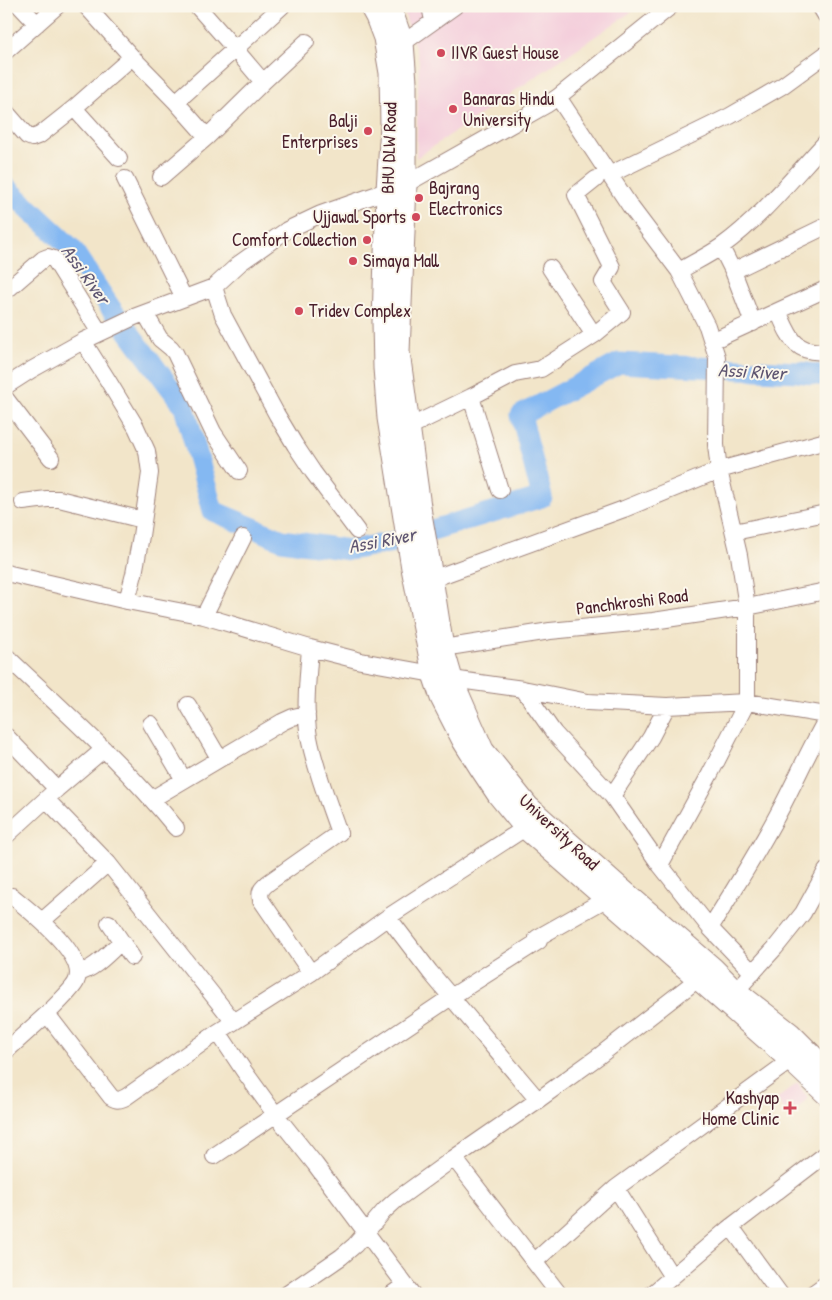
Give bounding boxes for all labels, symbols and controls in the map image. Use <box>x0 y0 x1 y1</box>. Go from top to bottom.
place label: IIVR Guest House <box>451 40 559 65</box>
marker: IIVR Guest House <box>435 47 447 59</box>
place label: Banaras Hindu University <box>463 86 554 132</box>
street label: BHU DLW Road <box>374 102 403 194</box>
marker: Banaras Hindu University <box>447 103 459 115</box>
place label: Balji Enterprises <box>282 108 358 154</box>
marker: Balji Enterprises <box>362 125 374 137</box>
place label: Bajrang Electronics <box>429 175 502 221</box>
marker: Bajrang Electronics <box>413 192 425 204</box>
place label: Ujjawal Sports <box>313 204 406 229</box>
marker: Ujjawal Sports <box>410 211 422 223</box>
place label: Comfort Collection <box>232 227 357 252</box>
marker: Comfort Collection <box>361 234 373 246</box>
water label: Assi River <box>56 239 118 311</box>
place label: Simaya Mall <box>363 248 439 273</box>
marker: Simaya Mall <box>347 255 359 267</box>
place label: Tridev Complex <box>309 298 411 323</box>
marker: Tridev Complex <box>293 305 305 317</box>
water label: Assi River <box>717 356 789 386</box>
water label: Assi River <box>346 520 420 559</box>
street label: Panchkroshi Road <box>575 582 689 621</box>
street label: University Road <box>514 788 605 875</box>
place label: Kashyap Home Clinic <box>702 1085 779 1131</box>
marker: Kashyap Home Clinic <box>783 1101 797 1115</box>

